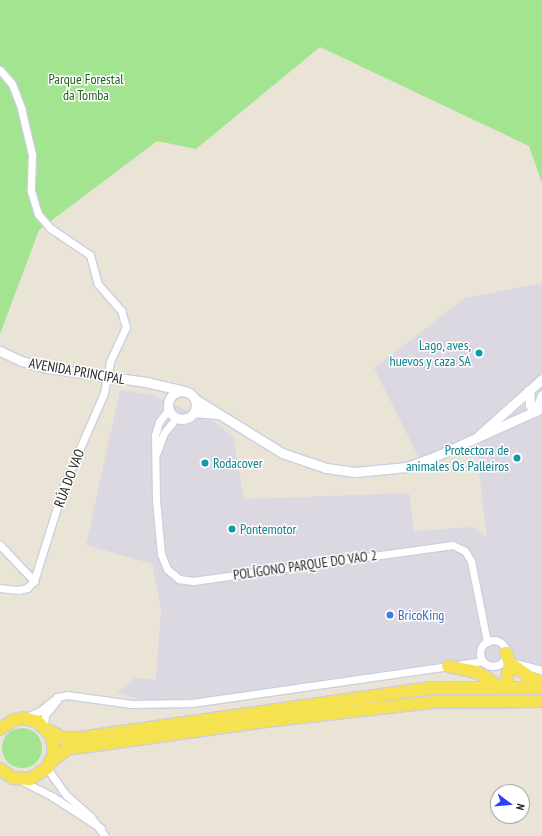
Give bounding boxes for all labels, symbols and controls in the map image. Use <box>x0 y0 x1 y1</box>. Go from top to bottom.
park label: Parque Forestal da Tomba <box>48 71 124 104</box>
place label: Lago, aves, huevos y caza SA <box>389 337 471 370</box>
marker: Lago, aves, huevos y caza SA <box>474 348 484 358</box>
street label: AVENIDA PRINCIPAL <box>28 354 126 388</box>
place label: Protectora de animales Os Palleiros <box>406 442 509 474</box>
street label: RÚA DO VAO <box>50 446 88 510</box>
marker: Protectora de animales Os Palleiros <box>512 453 522 463</box>
place label: Rodacover <box>213 455 263 471</box>
marker: Rodacover <box>200 458 210 468</box>
place label: Pontemotor <box>240 521 296 537</box>
marker: Pontemotor <box>227 524 237 534</box>
street label: POLÍGONO PARQUE DO VAO 2 <box>232 547 378 583</box>
place label: BricoKing <box>398 607 444 623</box>
marker: BricoKing <box>385 610 395 620</box>
north arrow <box>490 784 530 824</box>
text: N <box>513 802 528 812</box>

